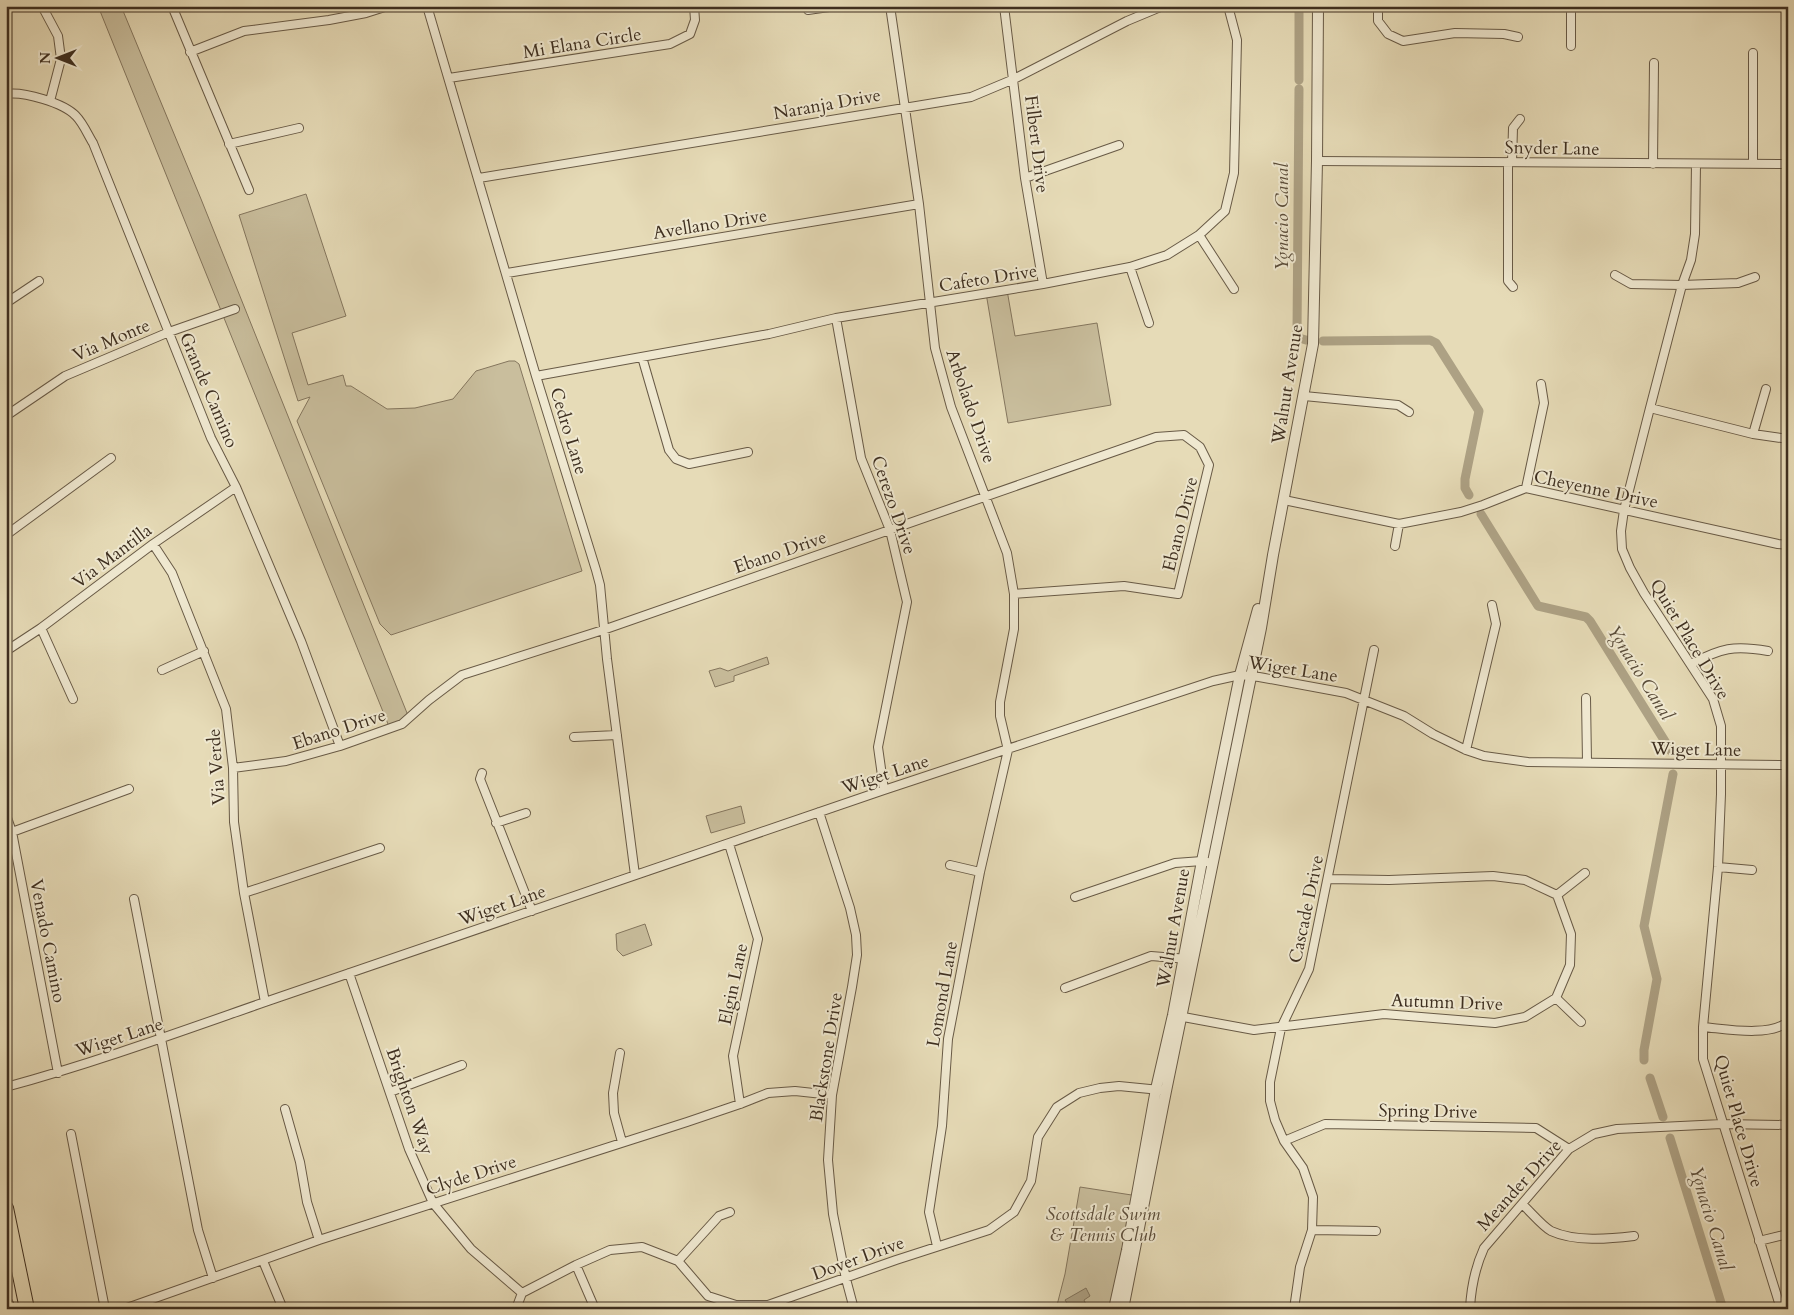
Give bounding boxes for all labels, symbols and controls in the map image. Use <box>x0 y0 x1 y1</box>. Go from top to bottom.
street label: Mi Elana Circle <box>521 22 643 65</box>
north arrow <box>32 32 82 82</box>
text: N <box>36 52 55 64</box>
street label: Naranja Drive <box>771 83 883 126</box>
street label: Filbert Drive <box>1018 94 1055 194</box>
street label: Snyder Lane <box>1504 135 1600 162</box>
water label: Ygnacio Canal <box>1269 162 1295 271</box>
street label: Avellano Drive <box>651 203 769 246</box>
street label: Cafeto Drive <box>937 258 1039 299</box>
street label: Via Monte <box>69 313 154 368</box>
street label: Walnut Avenue <box>1266 322 1309 447</box>
street label: Grande Camino <box>173 329 244 452</box>
street label: Arbolado Drive <box>939 346 1002 466</box>
street label: Cedro Lane <box>543 385 594 478</box>
street label: Cerezo Drive <box>865 452 922 558</box>
street label: Cheyenne Drive <box>1531 464 1660 515</box>
street label: Ebano Drive <box>1157 474 1204 574</box>
street label: Via Mantilla <box>67 518 157 595</box>
street label: Ebano Drive <box>730 525 830 580</box>
street label: Quiet Place Drive <box>1644 574 1736 704</box>
water label: Ygnacio Canal <box>1600 620 1680 726</box>
street label: Wiget Lane <box>1245 650 1340 689</box>
street label: Ebano Drive <box>289 703 389 756</box>
street label: Via Verde <box>201 728 232 806</box>
street label: Wiget Lane <box>1649 736 1742 763</box>
street label: Wiget Lane <box>837 749 932 801</box>
street label: Cascade Drive <box>1283 853 1330 965</box>
street label: Walnut Avenue <box>1150 866 1196 991</box>
street label: Venado Camino <box>23 877 72 1005</box>
street label: Wiget Lane <box>454 879 549 932</box>
street label: Lomond Lane <box>921 939 964 1049</box>
street label: Elgin Lane <box>713 941 754 1027</box>
street label: Autumn Drive <box>1391 988 1503 1017</box>
street label: Blackstone Drive <box>804 991 849 1124</box>
street label: Wiget Lane <box>71 1012 166 1064</box>
street label: Brighton Way <box>380 1044 440 1158</box>
street label: Quiet Place Drive <box>1708 1052 1769 1190</box>
street label: Spring Drive <box>1378 1098 1478 1125</box>
street label: Meander Drive <box>1471 1134 1567 1237</box>
street label: Clyde Drive <box>423 1149 520 1202</box>
water label: Ygnacio Canal <box>1683 1163 1740 1275</box>
park label: Scottsdale Swim & Tennis Club <box>1046 1202 1161 1248</box>
street label: Dover Drive <box>809 1230 908 1287</box>

